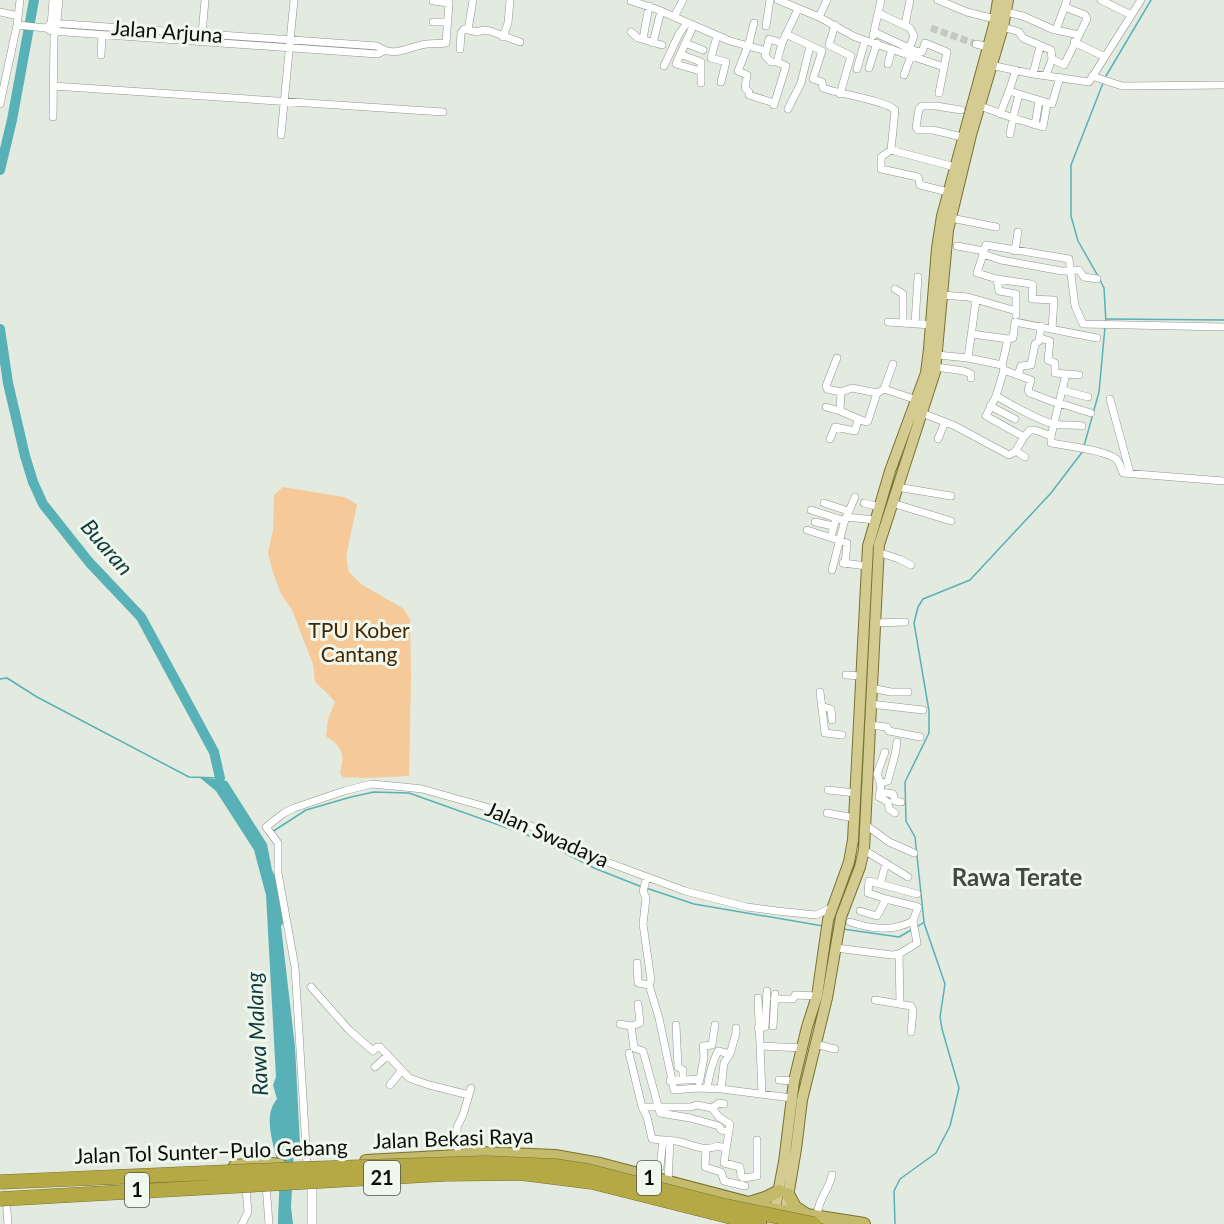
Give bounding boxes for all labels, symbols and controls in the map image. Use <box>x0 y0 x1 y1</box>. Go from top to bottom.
street label: Jalan Arjuna <box>111 14 224 47</box>
water label: Buaran <box>76 513 139 580</box>
park label: TPU Kober Cantang <box>308 617 410 666</box>
street label: Jalan Swadaya <box>482 795 613 872</box>
district label: Rawa Terate <box>952 862 1082 891</box>
water label: Rawa Malang <box>240 971 273 1097</box>
street label: Jalan Bekasi Raya <box>372 1122 534 1153</box>
street label: Jalan Tol Sunter–Pulo Gebang <box>74 1133 348 1168</box>
road number: 21 <box>364 1161 400 1195</box>
road number: 1 <box>637 1161 661 1195</box>
road number: 1 <box>125 1173 149 1207</box>

